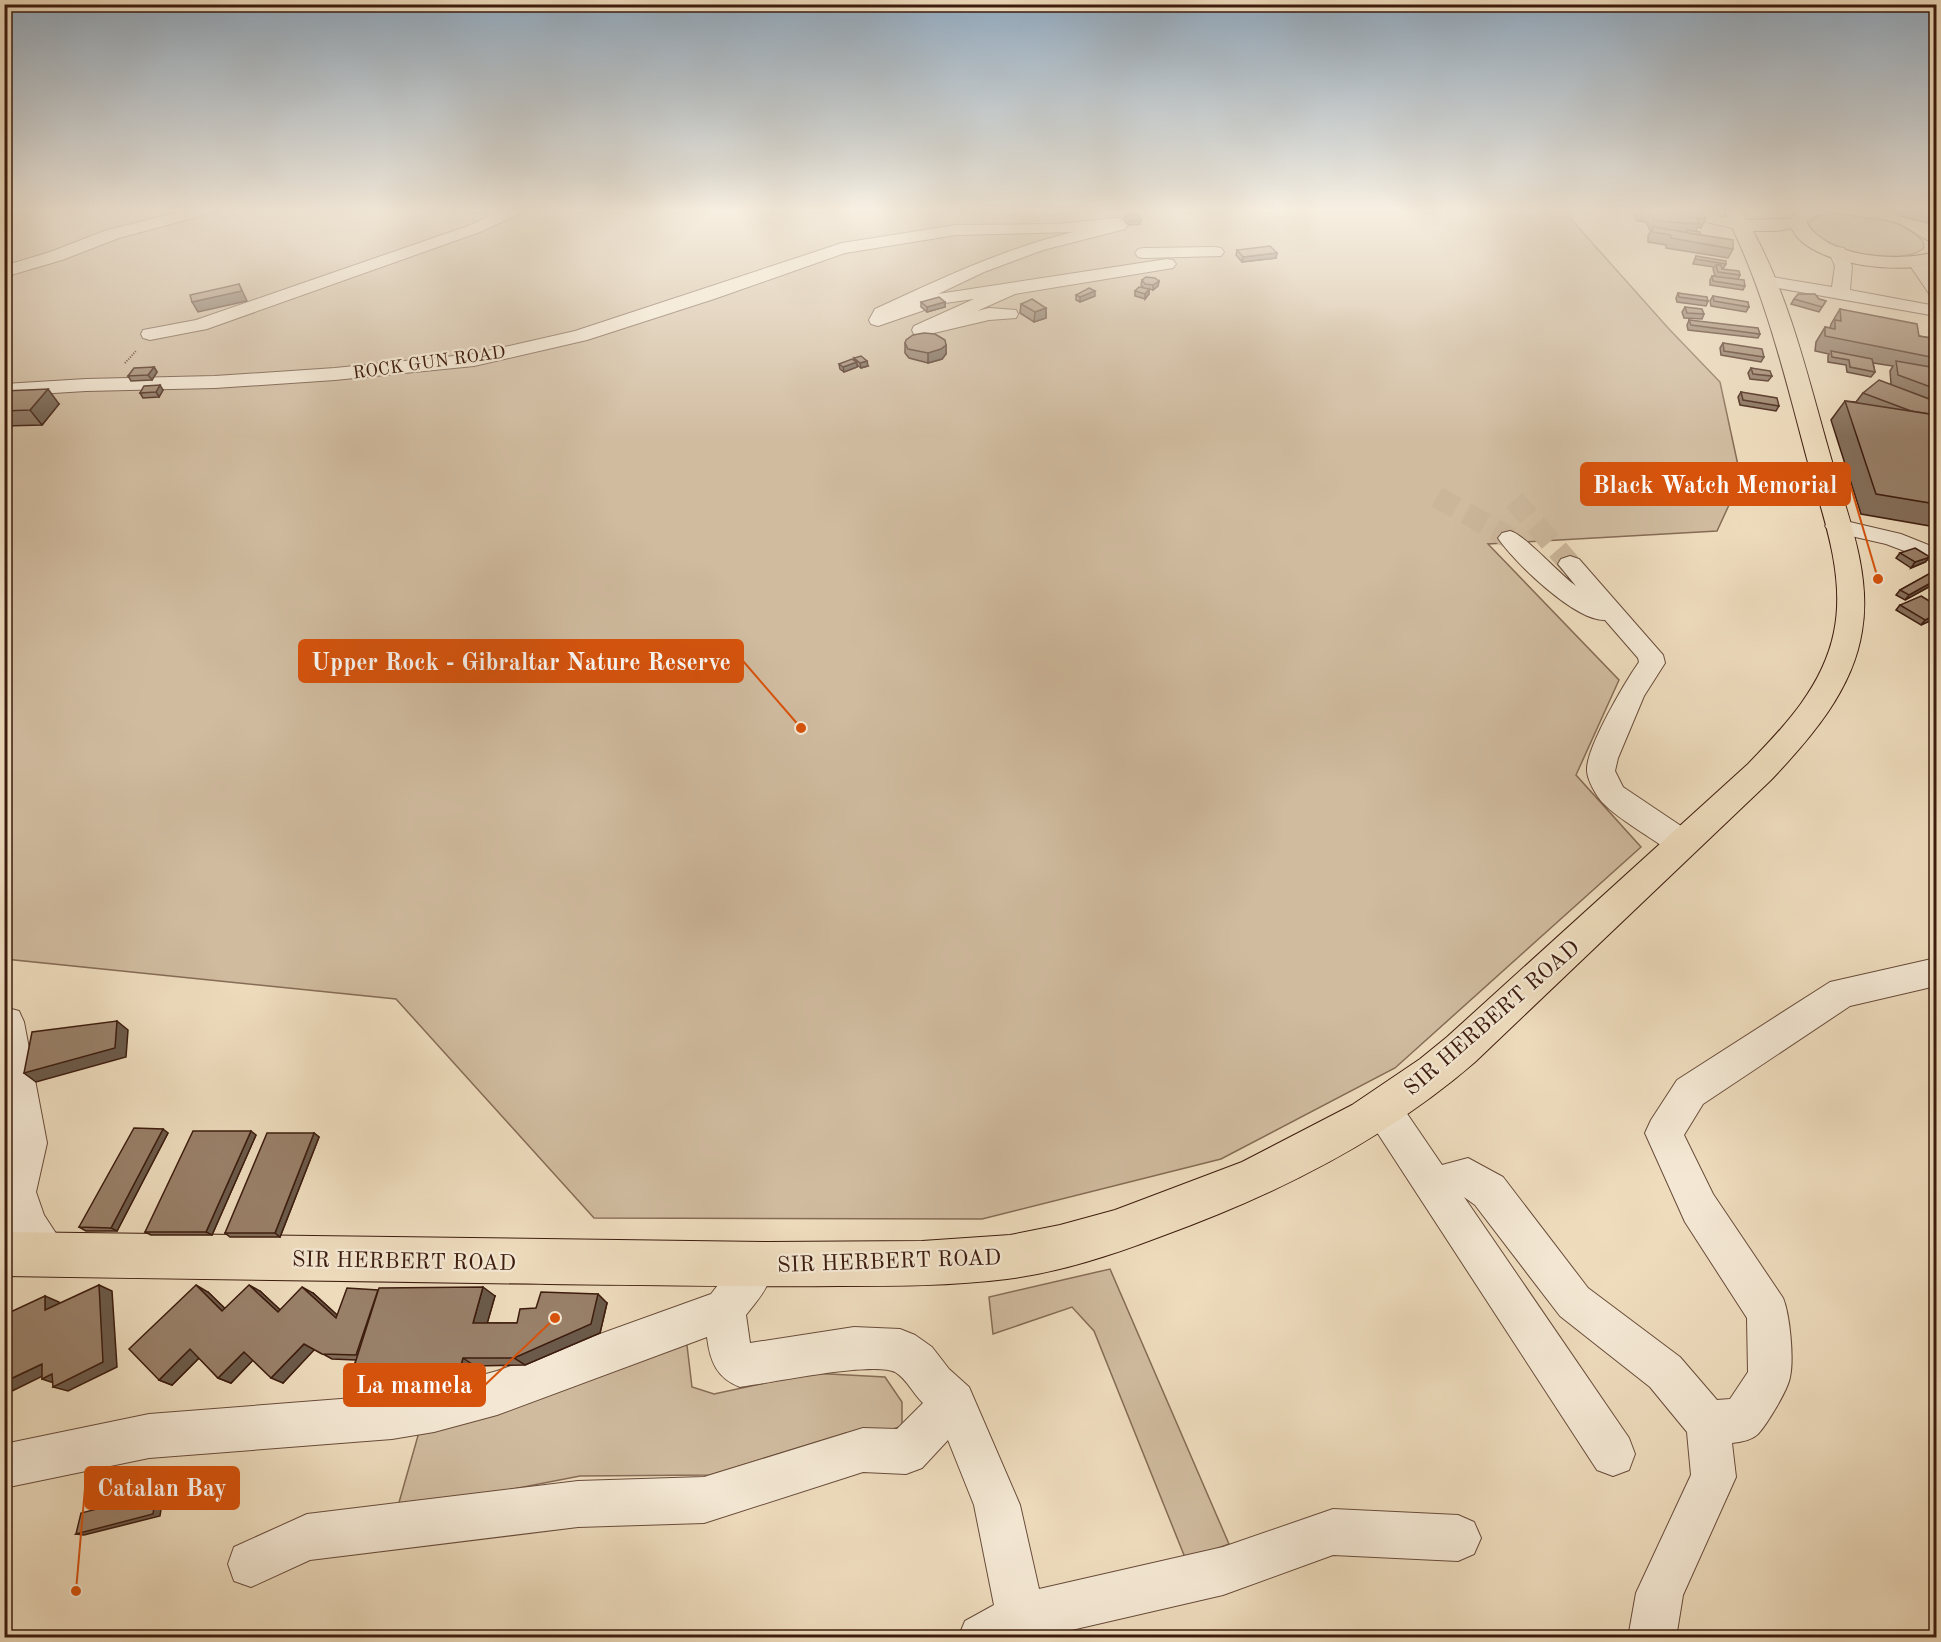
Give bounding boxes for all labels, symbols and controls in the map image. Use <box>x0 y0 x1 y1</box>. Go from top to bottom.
street label: ROCK GUN ROAD <box>351 343 507 383</box>
callout: Black Watch Memorial <box>1581 463 1850 505</box>
text: Black Watch Memorial <box>1593 475 1837 499</box>
callout: Upper Rock - Gibraltar Nature Reserve <box>299 640 743 682</box>
text: Upper Rock - Gibraltar Nature Reserve <box>311 652 731 676</box>
street label: SIR HERBERT ROAD <box>1400 937 1584 1100</box>
street label: SIR HERBERT ROAD <box>777 1247 1002 1277</box>
street label: SIR HERBERT ROAD <box>292 1249 516 1275</box>
callout: La mamela <box>344 1364 485 1406</box>
text: La mamela <box>356 1375 472 1399</box>
callout: Catalan Bay <box>85 1467 239 1509</box>
text: Catalan Bay <box>97 1478 227 1502</box>

